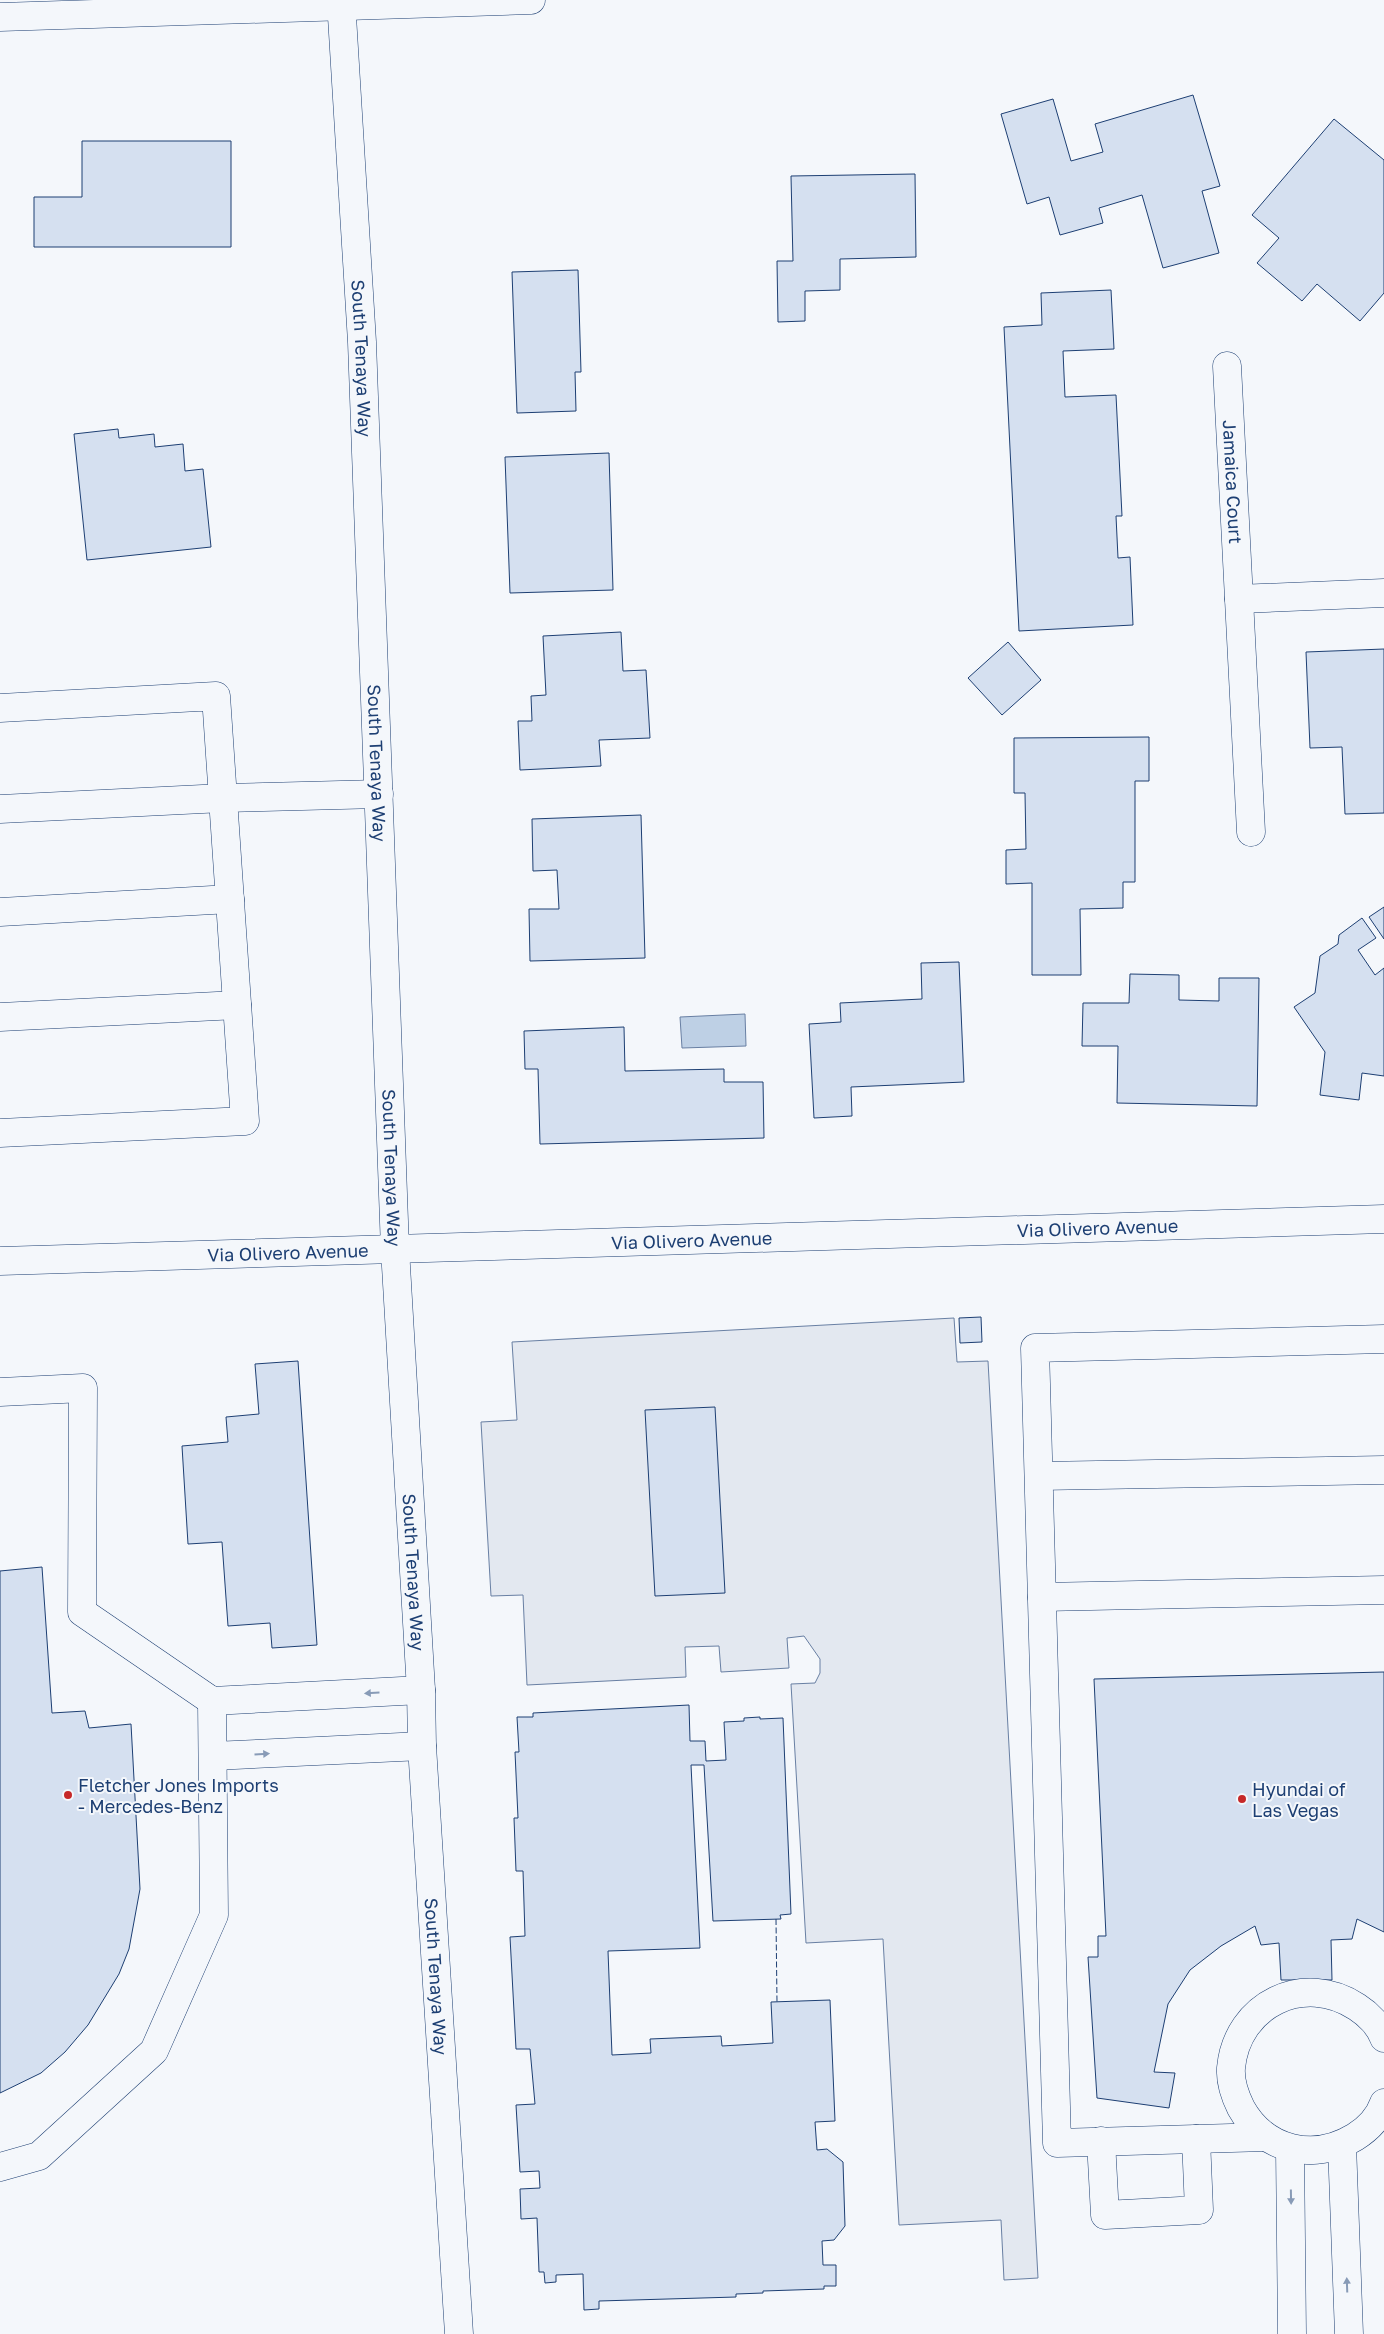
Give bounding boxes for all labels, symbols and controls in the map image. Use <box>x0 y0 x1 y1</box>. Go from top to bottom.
street label: South Tenaya Way <box>347 279 376 437</box>
street label: Jamaica Court <box>1219 419 1247 544</box>
street label: South Tenaya Way <box>363 684 391 842</box>
street label: South Tenaya Way <box>378 1089 406 1247</box>
street label: Via Olivero Avenue <box>1016 1214 1179 1241</box>
street label: Via Olivero Avenue <box>611 1227 773 1253</box>
street label: Via Olivero Avenue <box>207 1239 369 1266</box>
street label: South Tenaya Way <box>398 1493 430 1652</box>
one-way arrow <box>364 1689 380 1697</box>
one-way arrow <box>254 1749 270 1757</box>
place label: Fletcher Jones Imports - Mercedes-Benz <box>78 1774 279 1817</box>
place label: Hyundai of Las Vegas <box>1252 1778 1346 1821</box>
marker: Fletcher Jones Imports - Mercedes-Benz <box>62 1789 74 1801</box>
marker: Hyundai of Las Vegas <box>1236 1793 1248 1805</box>
street label: South Tenaya Way <box>421 1897 452 2056</box>
one-way arrow <box>1287 2190 1295 2206</box>
one-way arrow <box>1343 2277 1351 2293</box>

